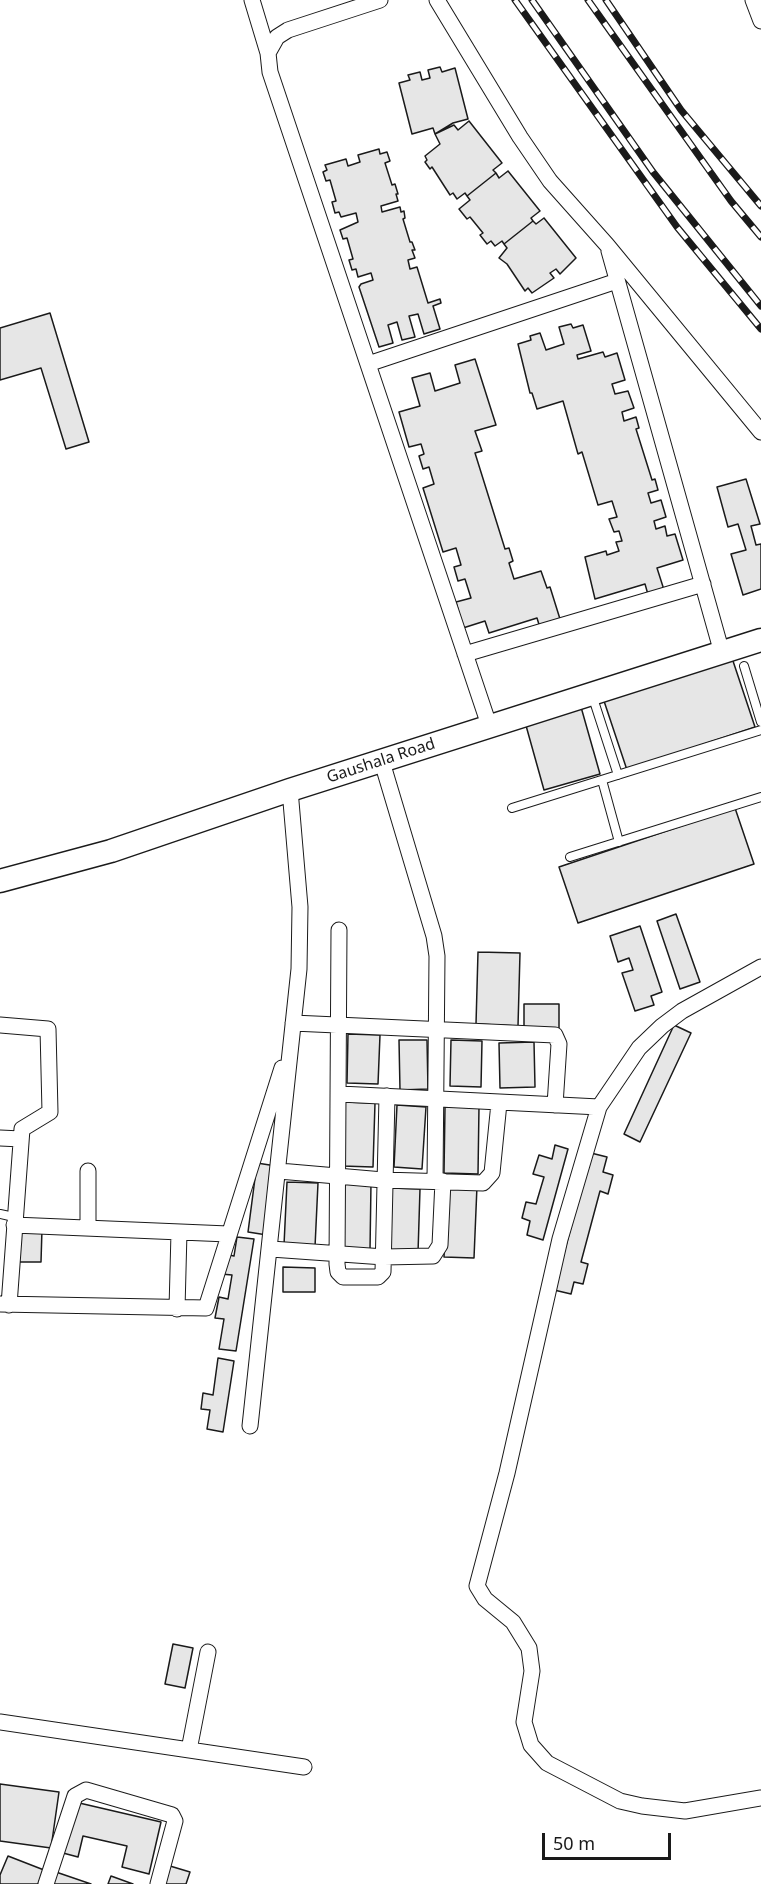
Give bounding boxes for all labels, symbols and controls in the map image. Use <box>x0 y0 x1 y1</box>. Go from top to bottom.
street label: Gaushala Road <box>324 734 438 788</box>
scale bar <box>545 1821 674 1859</box>
text: 50 m <box>553 1831 595 1855</box>

